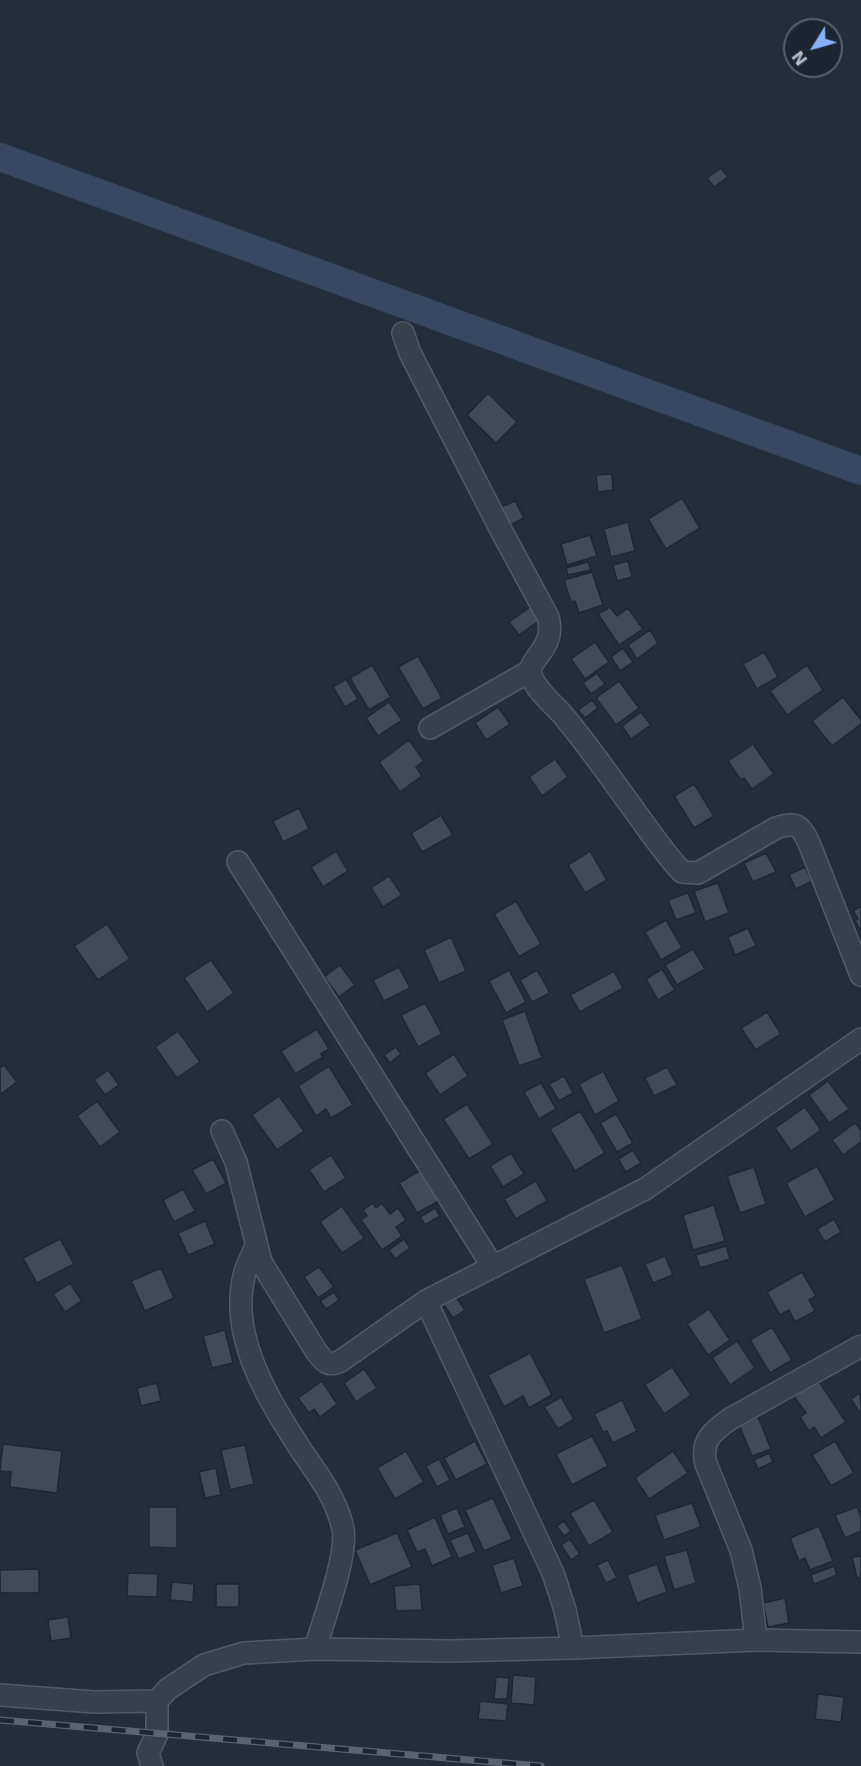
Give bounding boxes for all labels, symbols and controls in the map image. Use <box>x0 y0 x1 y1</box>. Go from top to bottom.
north arrow <box>783 18 843 78</box>
text: N <box>788 47 811 69</box>

